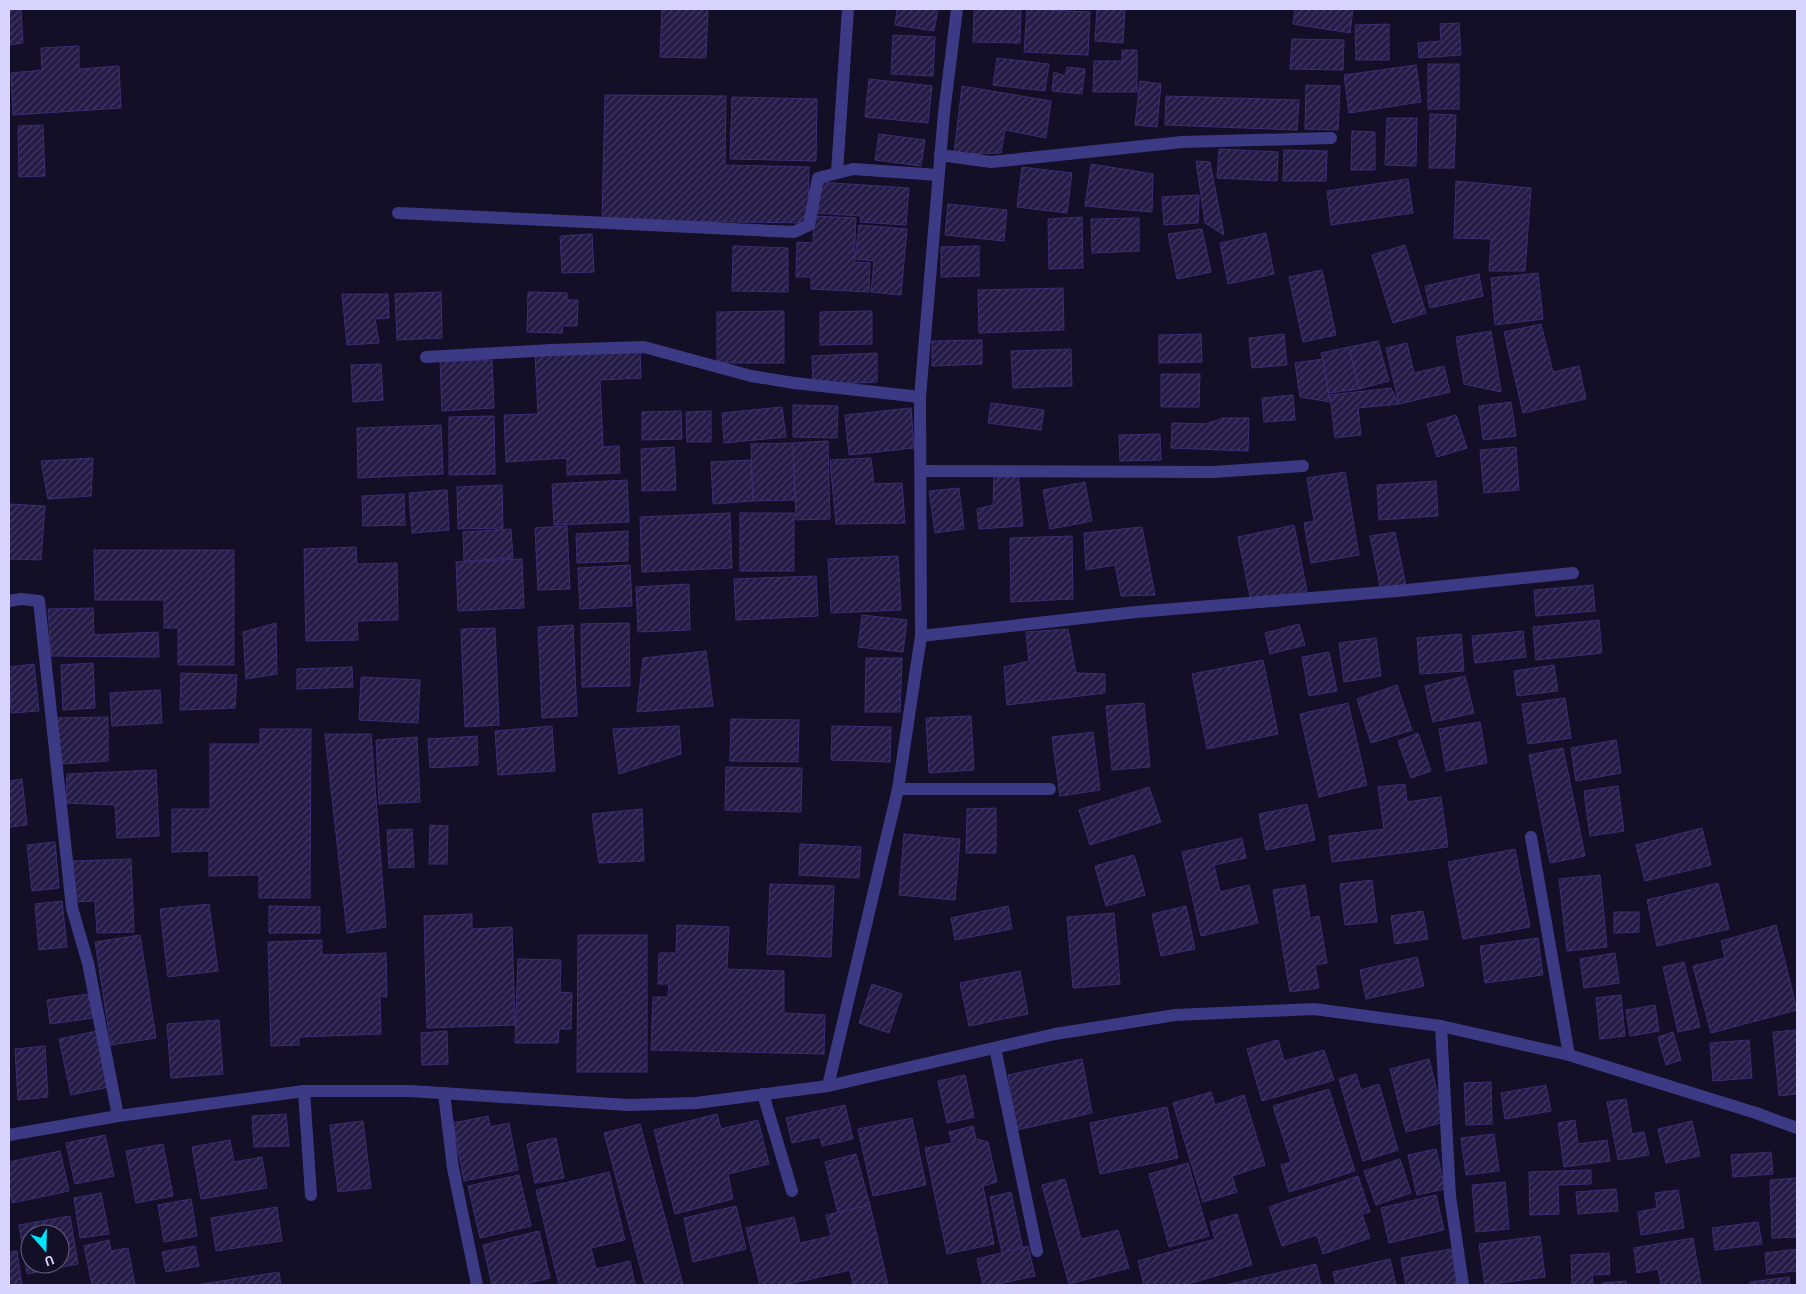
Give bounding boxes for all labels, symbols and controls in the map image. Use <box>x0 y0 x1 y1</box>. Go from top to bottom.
north arrow <box>20 1224 70 1274</box>
text: U <box>42 1252 56 1268</box>

